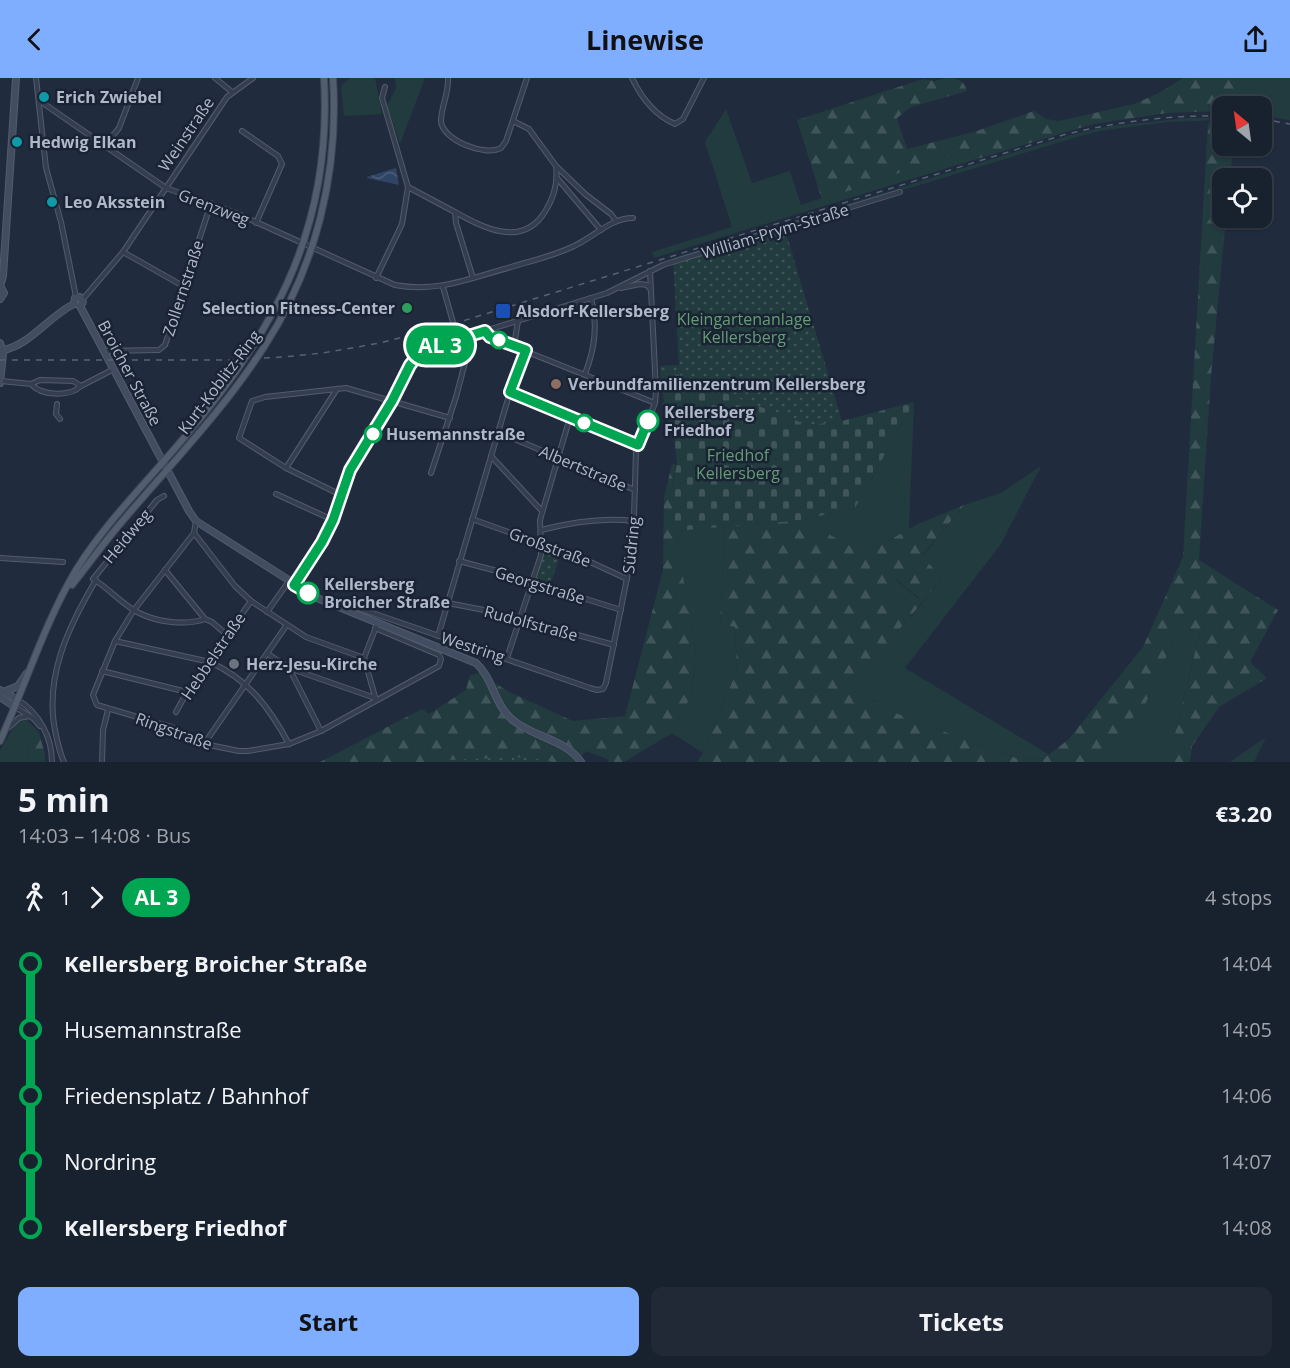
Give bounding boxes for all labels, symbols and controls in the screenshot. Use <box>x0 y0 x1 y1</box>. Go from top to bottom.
text: Linewise <box>586 21 704 58</box>
icon: back <box>18 23 51 56</box>
icon: share <box>1239 23 1272 56</box>
place label: Erich Zwiebel <box>56 86 162 108</box>
marker: Erich Zwiebel <box>37 90 51 104</box>
street label: Weinstraße <box>153 92 219 176</box>
north arrow <box>1212 96 1272 156</box>
map controls <box>1212 96 1272 228</box>
place label: Hedwig Elkan <box>29 131 137 153</box>
marker: Hedwig Elkan <box>10 135 24 149</box>
button: locate <box>1212 168 1272 228</box>
street label: Grenzweg <box>175 183 253 231</box>
place label: Leo Aksstein <box>64 191 165 213</box>
marker: Leo Aksstein <box>45 195 59 209</box>
street label: William-Prym-Straße <box>699 198 851 264</box>
street label: Zollernstraße <box>157 237 209 339</box>
place label: Selection Fitness-Center <box>202 297 395 319</box>
place label: Alsdorf-Kellersberg <box>516 300 669 322</box>
marker: Selection Fitness-Center <box>400 301 414 315</box>
marker: Alsdorf-Kellersberg <box>494 302 512 320</box>
park label: Kleingartenanlage Kellersberg <box>677 308 811 348</box>
street label: Broicher Straße <box>93 316 167 430</box>
street label: Kurt-Koblitz-Ring <box>173 325 266 439</box>
line badge: AL 3 <box>398 326 482 364</box>
text: AL 3 <box>418 331 462 359</box>
unlabelled marker <box>490 331 508 349</box>
place label: Verbundfamilienzentrum Kellersberg <box>568 373 865 395</box>
marker: Verbundfamilienzentrum Kellersberg <box>549 377 563 391</box>
place label: Kellersberg Friedhof <box>664 401 754 441</box>
marker: Kellersberg Friedhof <box>637 410 659 432</box>
unlabelled marker <box>575 414 593 432</box>
place label: Husemannstraße <box>386 423 525 445</box>
marker: Husemannstraße <box>364 425 382 443</box>
street label: Albertstraße <box>536 440 630 496</box>
park label: Friedhof Kellersberg <box>696 444 780 484</box>
street label: Heidweg <box>98 504 156 568</box>
street label: Südring <box>617 515 645 575</box>
street label: Großstraße <box>506 522 594 572</box>
street label: Georgstraße <box>492 561 588 609</box>
place label: Kellersberg Broicher Straße <box>324 573 450 613</box>
marker: Kellersberg Broicher Straße <box>297 582 319 604</box>
street label: Rudolfstraße <box>482 600 580 646</box>
street label: Hebbelstraße <box>176 608 250 704</box>
street label: Westring <box>438 626 508 668</box>
place label: Herz-Jesu-Kirche <box>246 653 377 675</box>
marker: Herz-Jesu-Kirche <box>227 657 241 671</box>
street label: Ringstraße <box>133 707 215 755</box>
text: 5 min <box>18 777 110 822</box>
text: €3.20 <box>1215 798 1272 828</box>
text: 14:03 – 14:08 · Bus <box>18 822 191 849</box>
icon: walk <box>18 881 51 914</box>
icon: forward <box>80 881 113 914</box>
text: AL 3 <box>134 883 178 911</box>
text: 1 <box>60 884 71 911</box>
text: 4 stops <box>1205 884 1272 911</box>
text: Kellersberg Broicher Straße <box>64 948 367 978</box>
text: 14:04 <box>1221 950 1272 977</box>
text: Husemannstraße <box>64 1014 242 1044</box>
text: 14:05 <box>1221 1016 1272 1043</box>
text: Friedensplatz / Bahnhof <box>64 1080 308 1110</box>
text: 14:06 <box>1221 1082 1272 1109</box>
text: Nordring <box>64 1146 156 1176</box>
text: 14:07 <box>1221 1148 1272 1175</box>
text: Kellersberg Friedhof <box>64 1212 286 1242</box>
text: 14:08 <box>1221 1214 1272 1241</box>
button: Start <box>18 1287 639 1356</box>
button: Tickets <box>651 1287 1272 1356</box>

